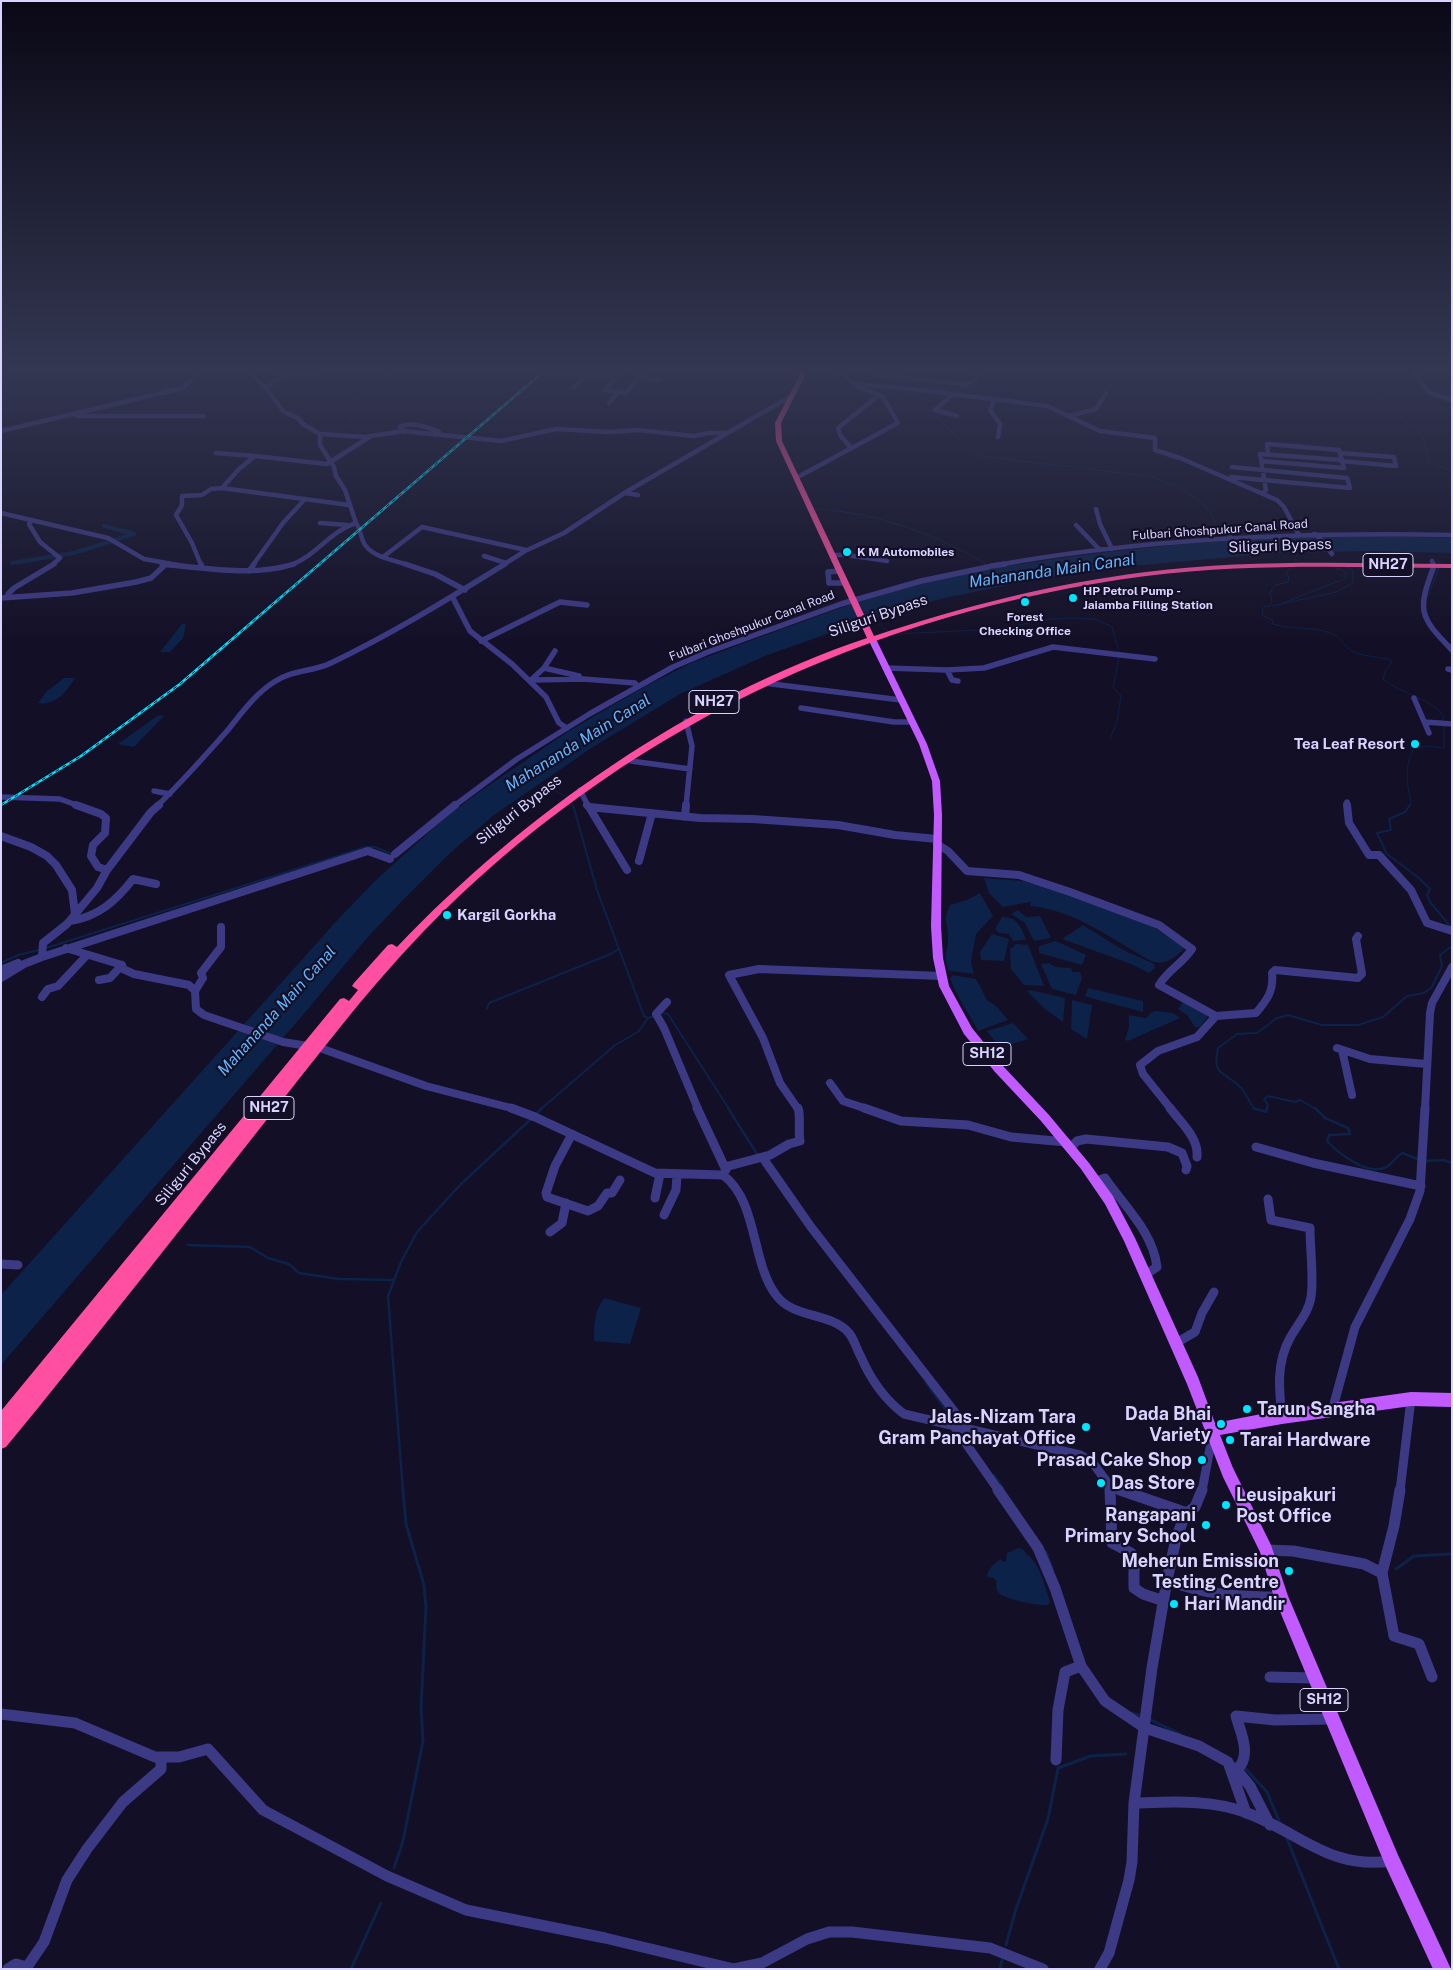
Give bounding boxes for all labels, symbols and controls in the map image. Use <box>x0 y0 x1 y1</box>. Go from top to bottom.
street label: Fulbari Ghoshpukur Canal Road <box>1132 517 1308 543</box>
street label: Siliguri Bypass <box>1228 535 1332 557</box>
place label: K M Automobiles <box>857 545 954 559</box>
marker: K M Automobiles <box>841 546 853 558</box>
water label: Mahananda Main Canal <box>968 550 1136 592</box>
road number: NH27 <box>1363 554 1413 576</box>
place label: HP Petrol Pump - Jaiamba Filling Station <box>1083 584 1213 612</box>
street label: Fulbari Ghoshpukur Canal Road <box>667 588 837 664</box>
street label: Siliguri Bypass <box>826 591 930 641</box>
marker: HP Petrol Pump - Jaiamba Filling Station <box>1067 592 1079 604</box>
marker: Forest Checking Office <box>1019 596 1031 608</box>
place label: Forest Checking Office <box>979 610 1071 638</box>
water label: Mahananda Main Canal <box>502 690 654 796</box>
road number: NH27 <box>689 690 739 714</box>
place label: Tea Leaf Resort <box>1294 735 1405 753</box>
marker: Tea Leaf Resort <box>1409 738 1421 750</box>
street label: Siliguri Bypass <box>473 771 565 849</box>
place label: Kargil Gorkha <box>457 906 556 924</box>
marker: Kargil Gorkha <box>441 909 453 921</box>
water label: Mahananda Main Canal <box>214 942 340 1080</box>
road number: SH12 <box>963 1042 1011 1066</box>
road number: NH27 <box>244 1096 294 1120</box>
street label: Siliguri Bypass <box>151 1118 231 1210</box>
place label: Tarun Sangha <box>1257 1398 1375 1420</box>
place label: Dada Bhai Variety <box>1125 1403 1211 1446</box>
marker: Tarun Sangha <box>1241 1403 1253 1415</box>
place label: Jalas-Nizam Tara Gram Panchayat Office <box>878 1406 1076 1448</box>
marker: Dada Bhai Variety <box>1215 1418 1227 1430</box>
marker: Jalas-Nizam Tara Gram Panchayat Office <box>1080 1421 1092 1433</box>
place label: Tarai Hardware <box>1240 1429 1371 1451</box>
marker: Tarai Hardware <box>1224 1434 1236 1446</box>
place label: Prasad Cake Shop <box>1037 1449 1192 1471</box>
marker: Prasad Cake Shop <box>1196 1454 1208 1466</box>
place label: Das Store <box>1111 1472 1195 1494</box>
marker: Das Store <box>1095 1477 1107 1489</box>
place label: Leusipakuri Post Office <box>1236 1484 1336 1526</box>
marker: Leusipakuri Post Office <box>1220 1499 1232 1511</box>
place label: Rangapani Primary School <box>1064 1504 1196 1546</box>
marker: Rangapani Primary School <box>1200 1519 1212 1531</box>
place label: Meherun Emission Testing Centre <box>1121 1550 1279 1592</box>
marker: Meherun Emission Testing Centre <box>1283 1565 1295 1577</box>
place label: Hari Mandir <box>1184 1593 1285 1615</box>
marker: Hari Mandir <box>1168 1598 1180 1610</box>
road number: SH12 <box>1300 1688 1348 1712</box>

